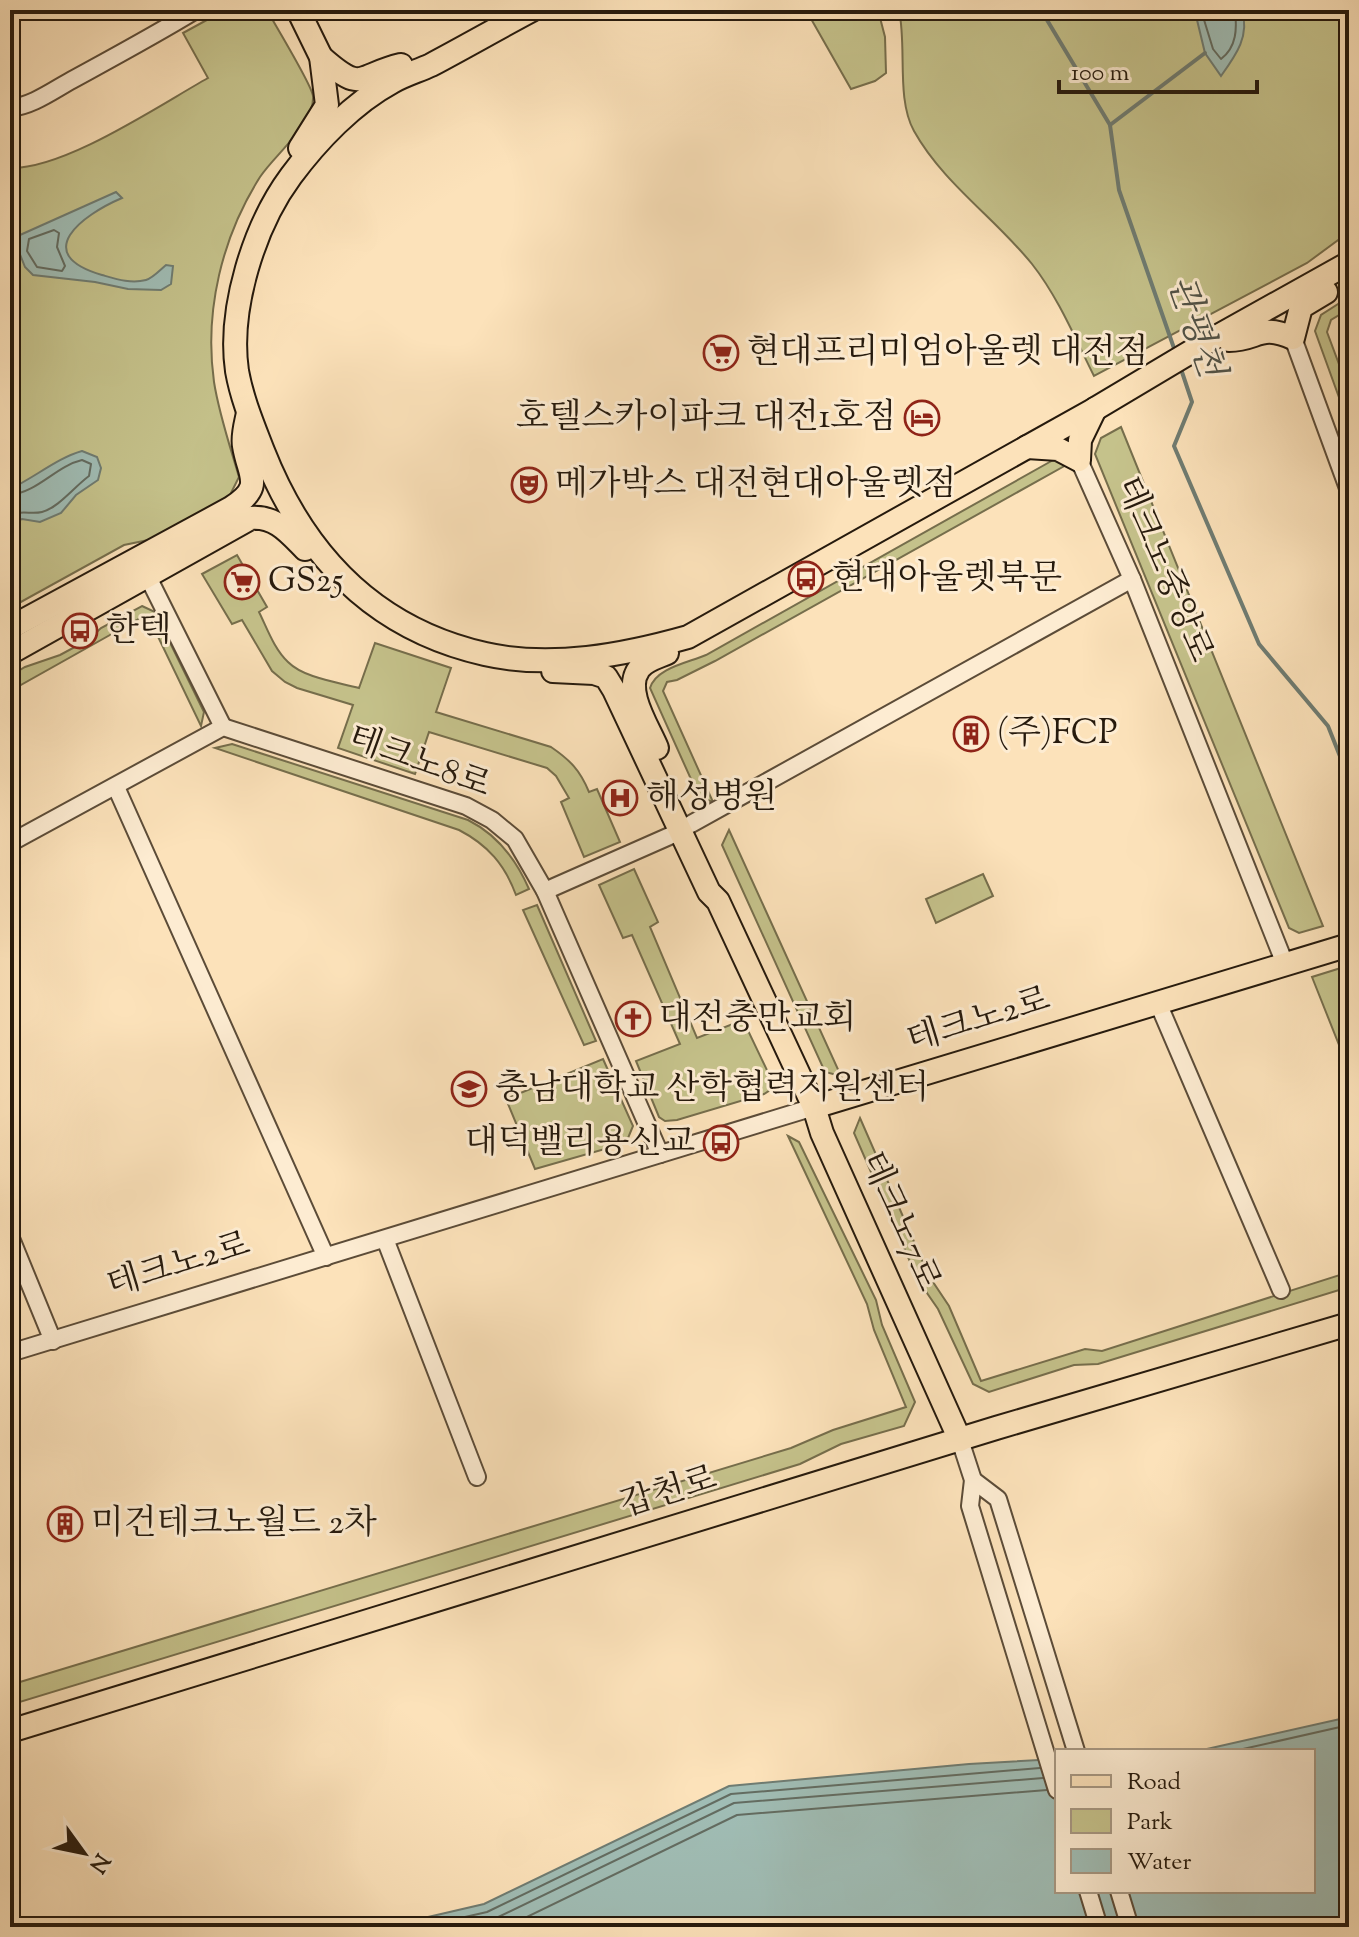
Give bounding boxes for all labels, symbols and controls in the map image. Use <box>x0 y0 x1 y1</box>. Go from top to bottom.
scale bar <box>1059 44 1257 94</box>
text: 100 m <box>1071 57 1129 91</box>
water label: 관평천 <box>1152 269 1236 387</box>
place label: 현대프리미엄아울렛 대전점 <box>747 329 1148 378</box>
supermarket icon: 현대프리미엄아울렛 대전점 <box>702 334 740 372</box>
place label: 호텔스카이파크 대전1호점 <box>516 394 896 443</box>
hotel icon: 호텔스카이파크 대전1호점 <box>903 399 941 437</box>
place label: 메가박스 대전현대아울렛점 <box>555 461 956 510</box>
theatre icon: 메가박스 대전현대아울렛점 <box>510 466 548 504</box>
street label: 테크노중앙로 <box>1102 470 1224 670</box>
place label: 현대아울렛북문 <box>832 555 1062 604</box>
place label: GS25 <box>268 558 343 607</box>
bus stop icon: 현대아울렛북문 <box>787 560 825 598</box>
supermarket icon: GS25 <box>223 563 261 601</box>
place label: 한텍 <box>106 607 172 656</box>
bus stop icon: 한텍 <box>61 612 99 650</box>
place label: (주)FCP <box>997 710 1117 759</box>
street label: 테크노8로 <box>341 715 497 811</box>
building icon: (주)FCP <box>952 715 990 753</box>
place label: 해성병원 <box>646 774 777 823</box>
hospital icon: 해성병원 <box>601 779 639 817</box>
street label: 테크노2로 <box>901 976 1057 1066</box>
place label: 대전충만교회 <box>659 995 856 1044</box>
church icon: 대전충만교회 <box>614 1000 652 1038</box>
place label: 충남대학교 산학협력지원센터 <box>495 1065 929 1114</box>
school or university icon: 충남대학교 산학협력지원센터 <box>450 1070 488 1108</box>
place label: 대덕밸리용신교 <box>465 1119 695 1168</box>
bus stop icon: 대덕밸리용신교 <box>702 1124 740 1162</box>
street label: 테크노7로 <box>846 1144 952 1300</box>
street label: 테크노2로 <box>101 1221 257 1311</box>
street label: 갑천로 <box>615 1455 723 1531</box>
place label: 미건테크노월드 2차 <box>91 1500 377 1549</box>
building icon: 미건테크노월드 2차 <box>46 1505 84 1543</box>
legend <box>1055 1749 1315 1893</box>
text: Road <box>1127 1766 1181 1800</box>
text: Park <box>1127 1806 1173 1840</box>
north arrow <box>44 1813 124 1893</box>
text: N <box>80 1846 116 1879</box>
text: Water <box>1127 1846 1191 1880</box>

